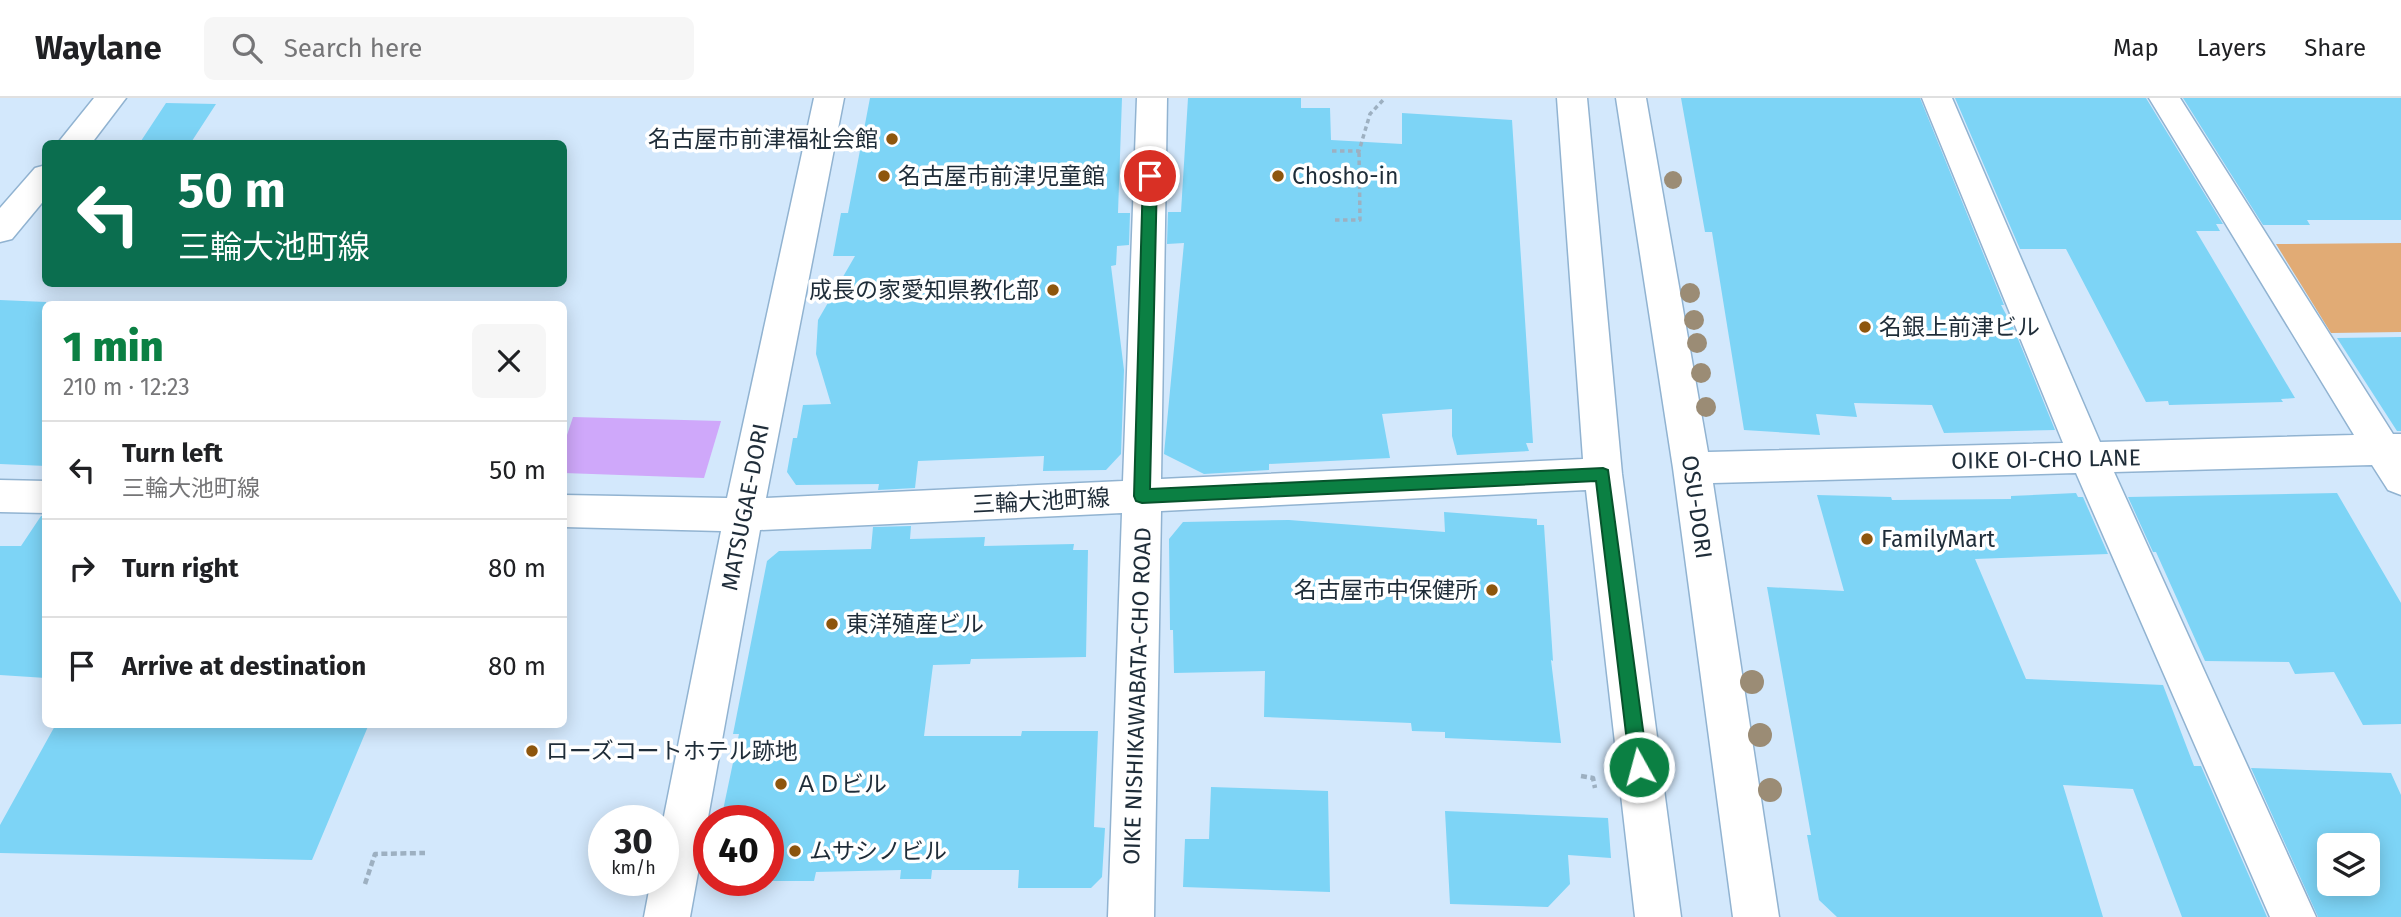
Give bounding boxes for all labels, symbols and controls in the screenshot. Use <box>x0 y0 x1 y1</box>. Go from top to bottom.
search box <box>204 17 694 80</box>
text: Waylane <box>35 28 162 68</box>
icon: search <box>228 29 266 67</box>
text: Search here <box>284 33 423 64</box>
text: Map <box>2113 34 2159 62</box>
text: Layers <box>2197 34 2266 62</box>
text: Share <box>2304 34 2366 62</box>
place label: 名古屋市前津福祉会館 <box>648 125 878 153</box>
marker: 名古屋市前津福祉会館 <box>884 131 900 147</box>
pin <box>1120 146 1180 206</box>
icon: arrive <box>1131 157 1169 195</box>
text: 50 m <box>178 161 286 220</box>
place label: 名古屋市前津児童館 <box>898 162 1105 190</box>
place label: Chosho-in <box>1292 162 1398 190</box>
icon: left <box>63 168 154 259</box>
marker: 名古屋市前津児童館 <box>876 168 892 184</box>
marker: Chosho-in <box>1270 168 1286 184</box>
text: 三輪大池町線 <box>178 228 370 266</box>
place label: 成長の家愛知県教化部 <box>809 276 1039 304</box>
marker: 成長の家愛知県教化部 <box>1045 282 1061 298</box>
place label: 名銀上前津ビル <box>1879 313 2040 341</box>
marker: 名銀上前津ビル <box>1857 319 1873 335</box>
text: 1 min <box>63 322 164 372</box>
button: close <box>472 324 546 398</box>
text: 210 m · 12:23 <box>63 373 190 401</box>
street label: MATSUGAE-DORI <box>715 421 775 593</box>
text: Turn left <box>122 438 223 469</box>
street label: OIKE OI-CHO LANE <box>1951 443 2141 475</box>
icon: left <box>63 451 101 489</box>
street label: OSU-DORI <box>1676 453 1718 561</box>
text: 50 m <box>489 455 546 486</box>
text: 三輪大池町線 <box>122 474 260 502</box>
street label: 三輪大池町線 <box>971 483 1111 519</box>
place label: FamilyMart <box>1881 525 1996 553</box>
street label: OIKE NISHIKAWABATA-CHO ROAD <box>1117 527 1157 865</box>
marker: FamilyMart <box>1859 531 1875 547</box>
icon: right <box>63 549 101 587</box>
text: Turn right <box>122 553 239 584</box>
text: 80 m <box>488 553 546 584</box>
place label: 名古屋市中保健所 <box>1294 576 1478 604</box>
marker: 名古屋市中保健所 <box>1484 582 1500 598</box>
place label: 東洋殖産ビル <box>846 610 984 638</box>
marker: 東洋殖産ビル <box>824 616 840 632</box>
icon: arrive <box>63 647 101 685</box>
text: Arrive at destination <box>122 651 366 682</box>
text: 80 m <box>488 651 546 682</box>
position arrow <box>1602 730 1676 804</box>
place label: ローズコートホテル跡地 <box>546 737 798 765</box>
marker: ローズコートホテル跡地 <box>524 743 540 759</box>
place label: ＡＤビル <box>795 770 887 798</box>
marker: ＡＤビル <box>773 776 789 792</box>
speed limit sign: 40 <box>693 805 784 896</box>
text: 30 <box>614 820 653 862</box>
map controls <box>2317 833 2380 896</box>
button: layers <box>2317 833 2380 896</box>
place label: ムサシノビル <box>809 837 947 865</box>
marker: ムサシノビル <box>787 843 803 859</box>
text: km/h <box>611 857 656 879</box>

